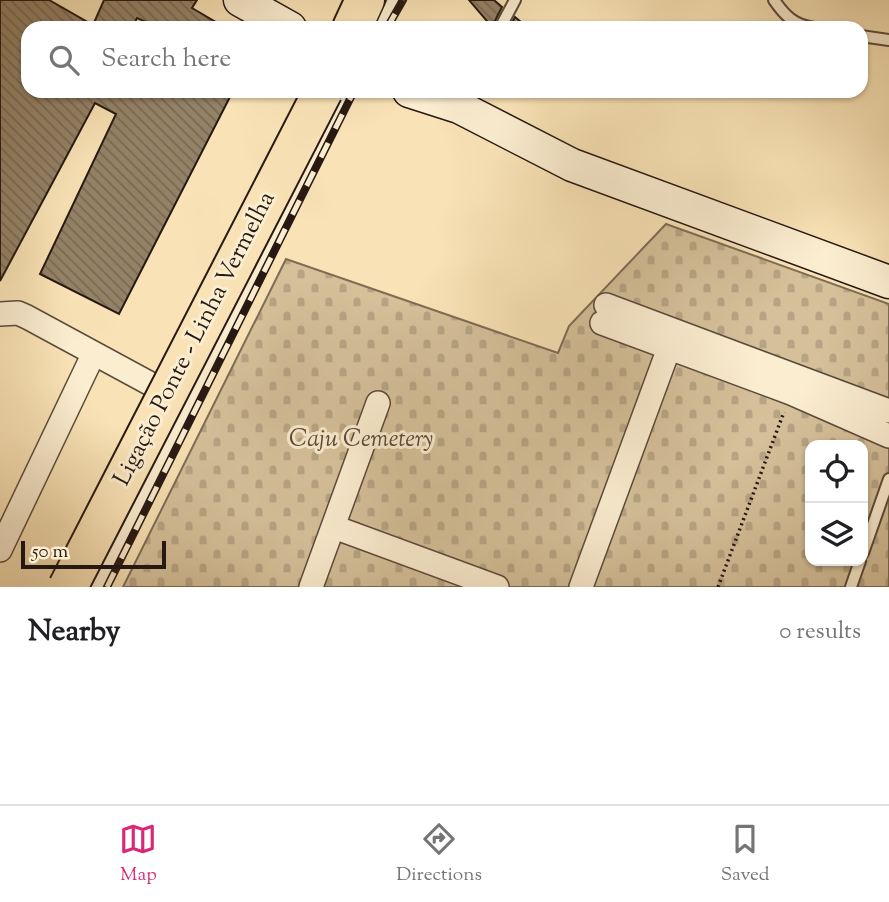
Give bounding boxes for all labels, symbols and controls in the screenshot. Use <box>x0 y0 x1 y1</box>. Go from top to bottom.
search box <box>21 21 868 98</box>
icon: search <box>45 41 83 79</box>
text: Search here <box>101 41 231 78</box>
street label: Ligação Ponte - Linha Vermelha <box>106 186 284 492</box>
park label: Caju Cemetery <box>289 423 433 457</box>
map controls <box>805 440 868 566</box>
button: locate <box>805 440 868 503</box>
button: layers <box>805 503 868 566</box>
scale bar <box>21 538 166 570</box>
text: 50 m <box>32 539 68 566</box>
text: Nearby <box>28 611 120 654</box>
text: 0 results <box>779 616 861 649</box>
tab: Map <box>119 820 157 889</box>
tab: Directions <box>396 820 482 889</box>
tab: Saved <box>721 820 770 889</box>

